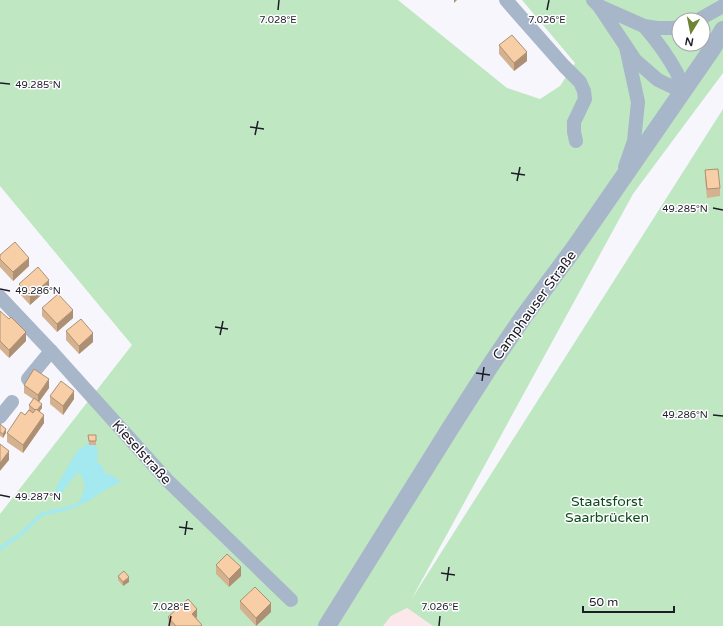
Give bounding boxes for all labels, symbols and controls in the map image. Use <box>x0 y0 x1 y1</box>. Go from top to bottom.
north arrow <box>671 12 711 52</box>
text: 7.028°E <box>259 14 297 26</box>
text: 7.026°E <box>528 14 566 26</box>
text: N <box>684 34 695 49</box>
text: 49.285°N <box>15 79 61 91</box>
text: 49.285°N <box>662 203 708 215</box>
street label: Camphauser Straße <box>489 247 580 363</box>
text: 49.286°N <box>15 285 61 297</box>
text: 49.286°N <box>662 409 708 421</box>
street label: Kieselstraße <box>108 417 175 488</box>
text: 49.287°N <box>15 491 61 503</box>
park label: Staatsforst Saarbrücken <box>565 493 649 526</box>
scale bar <box>583 588 674 614</box>
text: 50 m <box>589 595 618 609</box>
text: 7.028°E <box>152 601 190 613</box>
text: 7.026°E <box>421 601 459 613</box>

